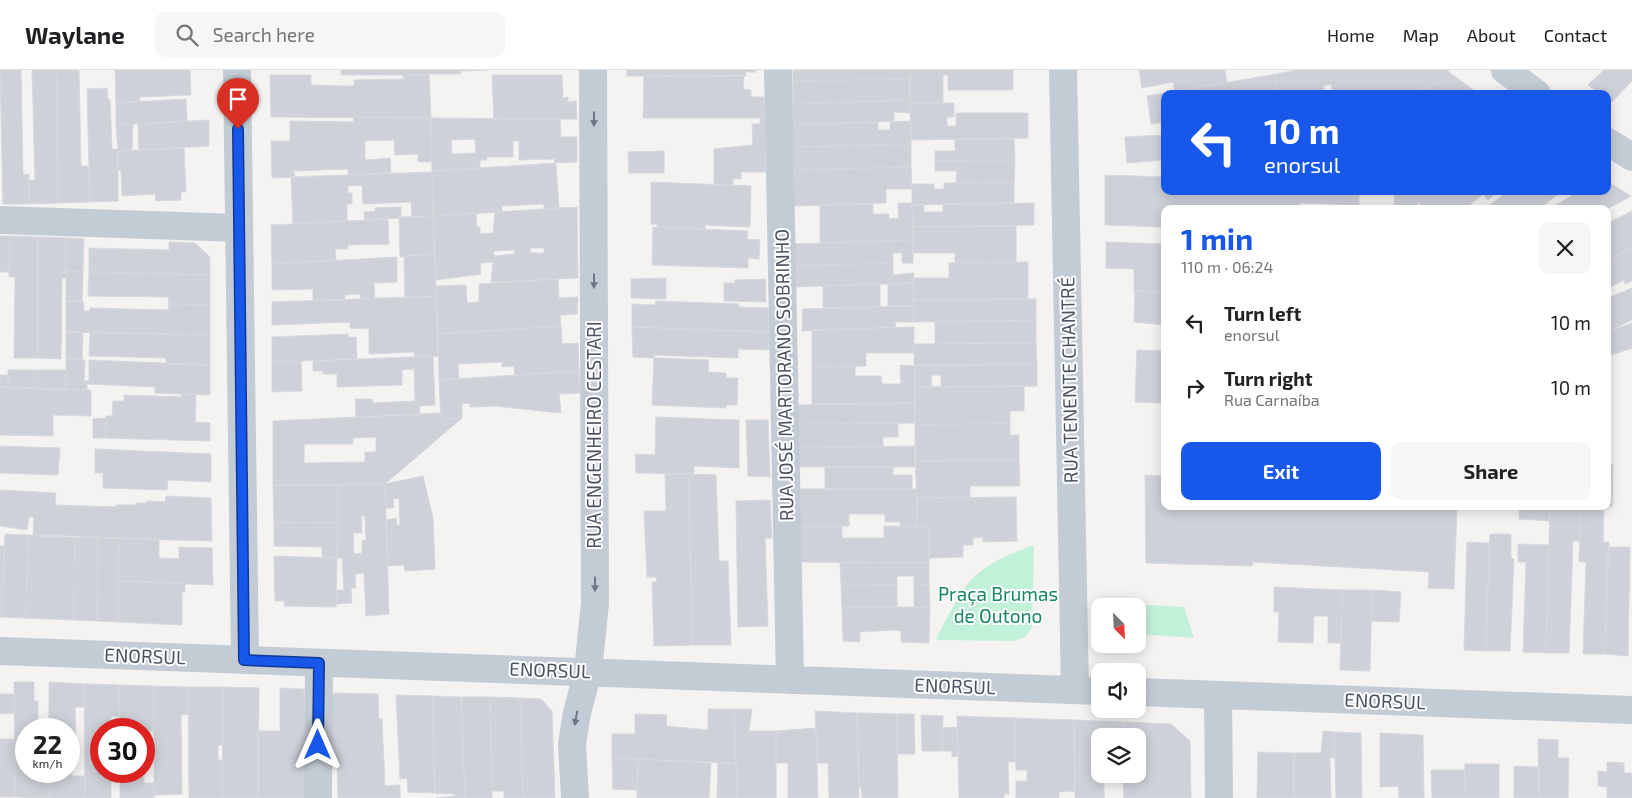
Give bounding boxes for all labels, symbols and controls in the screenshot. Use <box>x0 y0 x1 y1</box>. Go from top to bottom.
search box <box>155 12 505 57</box>
text: Waylane <box>25 20 125 49</box>
icon: search <box>173 21 201 49</box>
text: Search here <box>213 23 315 46</box>
text: Home <box>1327 24 1375 46</box>
text: Map <box>1403 24 1439 46</box>
text: About <box>1467 24 1516 46</box>
text: Contact <box>1544 24 1607 46</box>
pin <box>217 78 259 129</box>
icon: arrive <box>224 85 252 113</box>
text: 10 m <box>1264 109 1340 151</box>
icon: left <box>1181 110 1246 175</box>
one-way arrow <box>590 111 598 127</box>
text: enorsul <box>1264 151 1340 177</box>
text: 1 min <box>1181 220 1253 256</box>
button: close <box>1539 222 1591 274</box>
street label: RUA JOSÉ MARTORANO SOBRINHO <box>769 229 798 521</box>
text: 110 m · 06:24 <box>1181 257 1273 276</box>
one-way arrow <box>590 273 598 289</box>
street label: RUA TENENTE CHANTRÉ <box>1055 276 1082 484</box>
text: Turn left <box>1224 302 1301 325</box>
icon: left <box>1181 309 1209 337</box>
text: 10 m <box>1551 311 1591 334</box>
street label: RUA ENGENHEIRO CESTARI <box>582 321 605 549</box>
text: enorsul <box>1224 325 1279 344</box>
text: Turn right <box>1224 367 1312 390</box>
icon: right <box>1181 374 1209 402</box>
text: 10 m <box>1551 376 1591 399</box>
text: Rua Carnaíba <box>1224 390 1320 409</box>
button: Exit <box>1181 442 1381 500</box>
button: Share <box>1391 442 1591 500</box>
one-way arrow <box>591 576 599 592</box>
park label: Praça Brumas de Outono <box>938 582 1058 627</box>
north arrow <box>1091 598 1146 652</box>
map controls <box>1091 598 1146 783</box>
street label: ENORSUL <box>104 643 186 668</box>
street label: ENORSUL <box>509 657 591 682</box>
button: sound <box>1091 663 1146 718</box>
street label: ENORSUL <box>914 673 996 698</box>
street label: ENORSUL <box>1344 688 1426 713</box>
one-way arrow <box>572 711 580 727</box>
speed limit sign: 30 <box>90 718 155 783</box>
position arrow <box>291 718 343 770</box>
button: layers <box>1091 728 1146 783</box>
text: 22 <box>33 729 62 759</box>
text: km/h <box>33 756 62 770</box>

